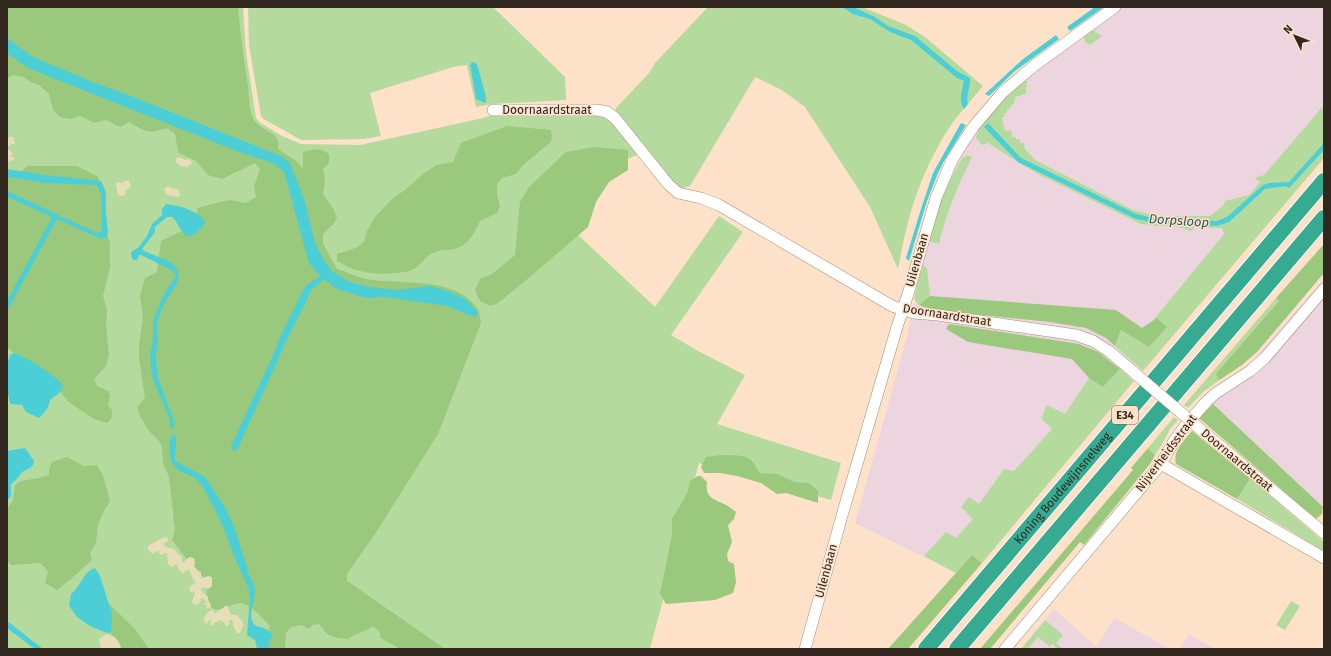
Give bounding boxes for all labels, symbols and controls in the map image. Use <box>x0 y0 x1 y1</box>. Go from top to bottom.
north arrow <box>1275 16 1315 56</box>
text: N <box>1281 22 1295 37</box>
street label: Doornaardstraat <box>502 103 592 117</box>
water label: Dorpsloop <box>1148 211 1210 230</box>
street label: Uilenbaan <box>903 231 931 289</box>
street label: Doornaardstraat <box>902 301 993 329</box>
road number: E34 <box>1112 406 1138 424</box>
street label: Nijverheidsstraat <box>1132 411 1200 494</box>
street label: Doornaardstraat <box>1198 426 1276 494</box>
street label: Koning Boudewijnsnelweg <box>1011 429 1115 547</box>
street label: Uilenbaan <box>812 542 840 600</box>

